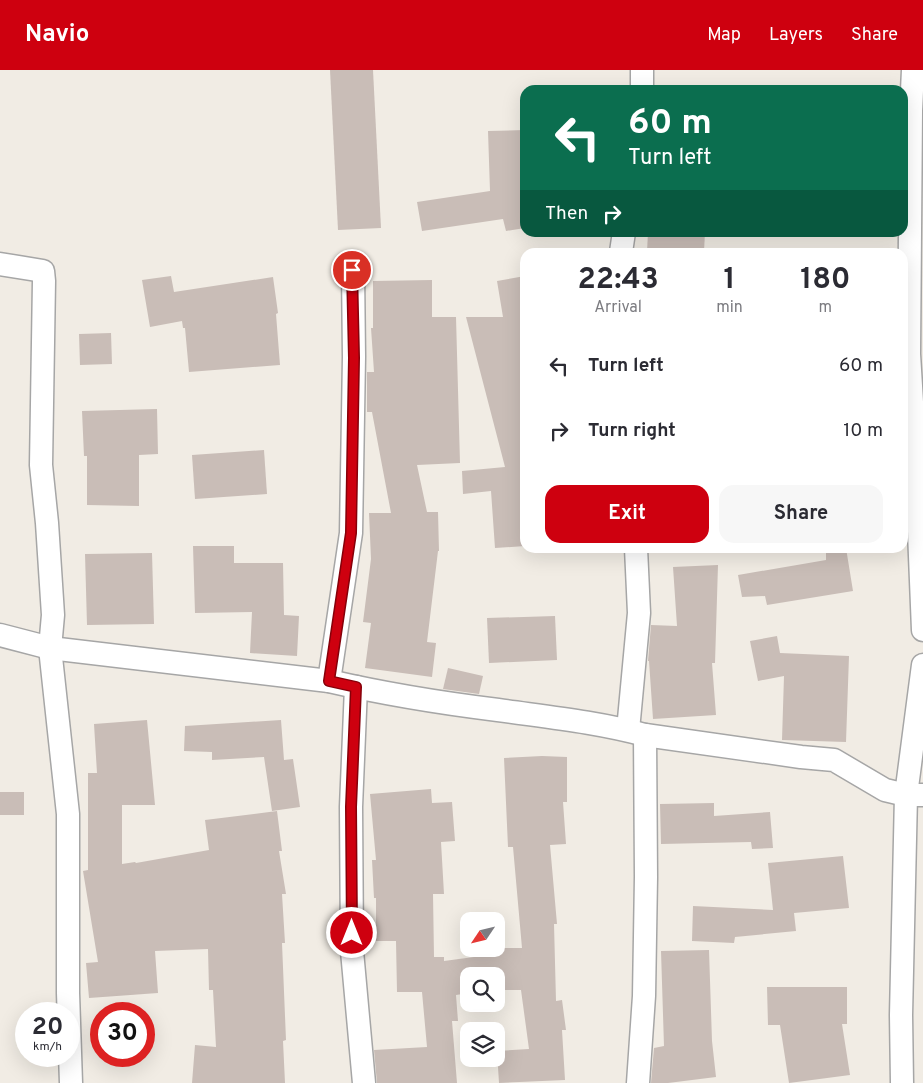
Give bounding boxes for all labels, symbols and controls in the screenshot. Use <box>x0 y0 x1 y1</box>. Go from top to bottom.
text: Navio <box>25 20 89 50</box>
text: Map <box>707 24 741 47</box>
text: Layers <box>769 24 823 47</box>
text: Share <box>851 24 898 47</box>
text: 60 m <box>628 102 712 146</box>
icon: left <box>545 105 610 170</box>
text: Turn left <box>628 145 711 172</box>
icon: right <box>598 200 626 228</box>
text: Then <box>545 202 588 226</box>
pin <box>331 249 373 291</box>
icon: arrive <box>338 256 366 284</box>
text: 22:43 <box>577 262 659 299</box>
text: 1 <box>724 262 736 299</box>
text: 180 <box>800 262 850 299</box>
text: Arrival <box>594 298 642 318</box>
text: min <box>716 298 743 318</box>
text: m <box>819 298 832 318</box>
icon: left <box>545 352 573 380</box>
text: Turn left <box>588 354 664 378</box>
text: 60 m <box>839 354 883 378</box>
icon: right <box>545 417 573 445</box>
text: Turn right <box>588 419 676 443</box>
text: 10 m <box>843 419 883 443</box>
button: Exit <box>545 485 709 543</box>
button: Share <box>719 485 883 543</box>
position arrow <box>325 906 377 958</box>
north arrow <box>460 912 505 958</box>
map controls <box>460 912 505 1067</box>
button: search <box>460 967 505 1012</box>
speed limit sign: 30 <box>90 1002 155 1067</box>
text: 20 <box>32 1012 63 1044</box>
button: layers <box>460 1022 505 1067</box>
text: km/h <box>33 1039 62 1055</box>

